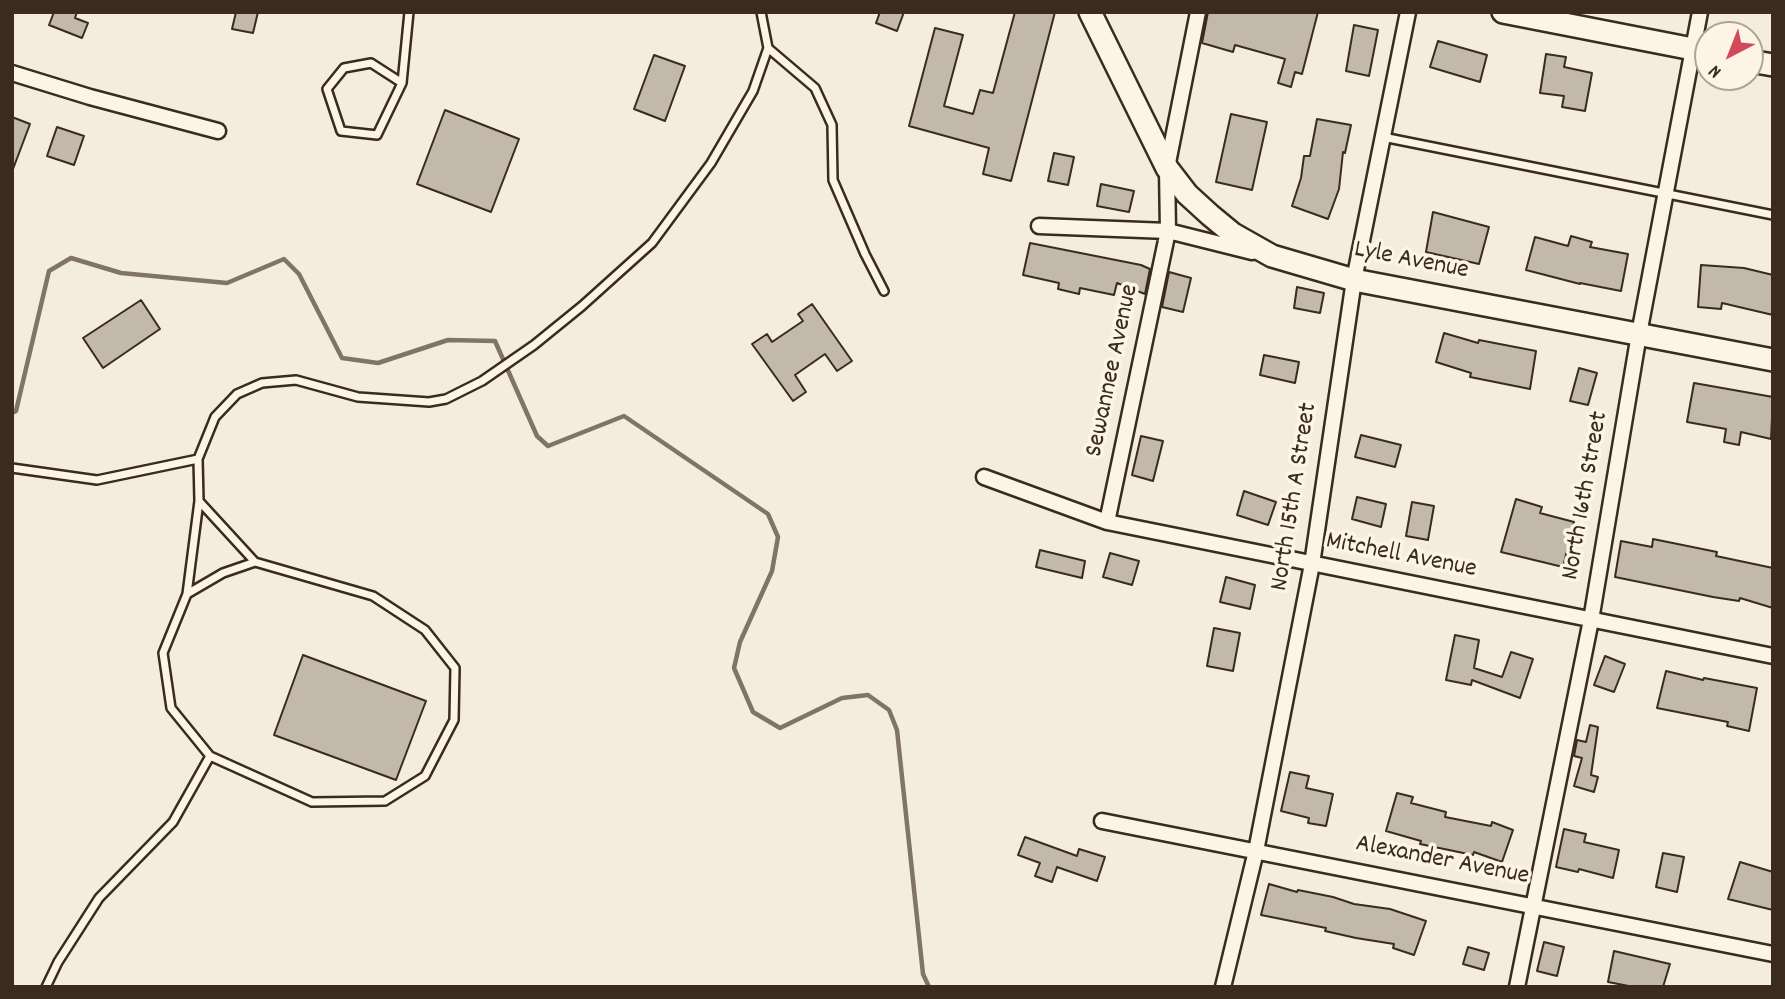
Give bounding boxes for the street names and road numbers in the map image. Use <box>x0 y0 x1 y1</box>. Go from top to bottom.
street label: Lyle Avenue <box>1351 236 1471 288</box>
street label: Sewannee Avenue <box>1080 282 1148 460</box>
street label: North 15th A Street <box>1266 401 1326 593</box>
street label: North 16th Street <box>1557 409 1617 583</box>
street label: Mitchell Avenue <box>1323 527 1479 587</box>
street label: Alexander Avenue <box>1353 830 1531 894</box>

